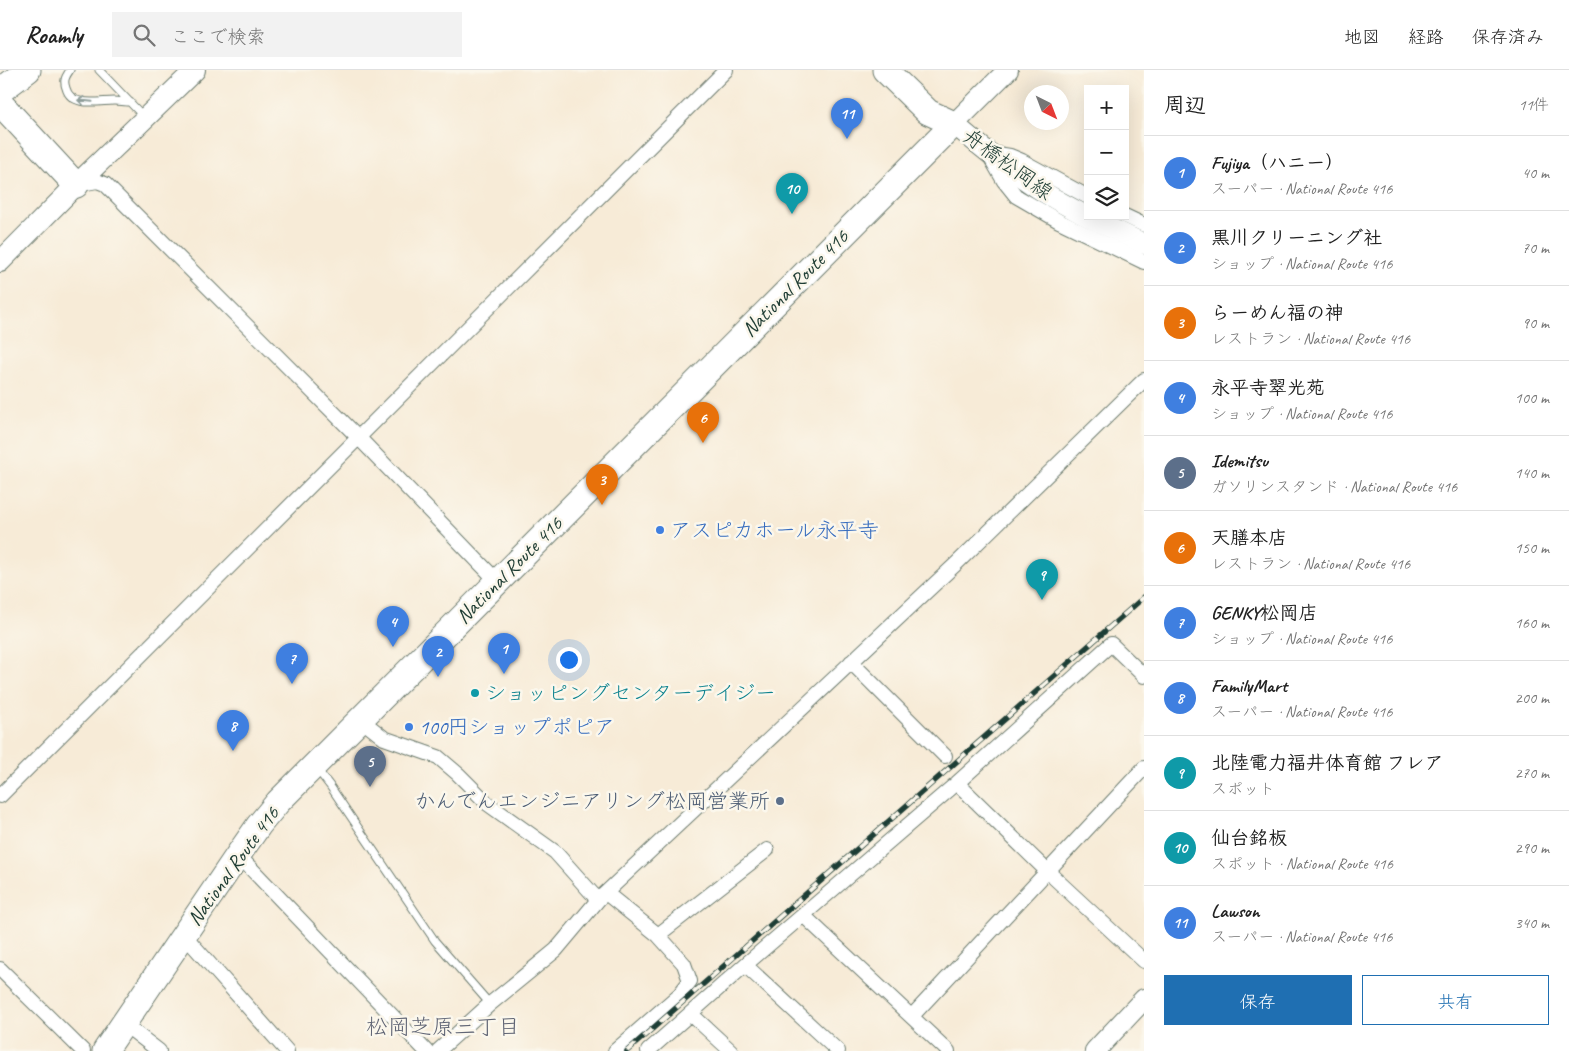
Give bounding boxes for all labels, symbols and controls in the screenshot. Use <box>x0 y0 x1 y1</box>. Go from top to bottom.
search box <box>112 12 462 57</box>
text: Roamly <box>25 20 82 50</box>
icon: search <box>130 21 158 49</box>
text: ここで検索 <box>170 25 265 49</box>
text: 地図 <box>1344 26 1380 48</box>
text: 経路 <box>1408 26 1444 48</box>
text: 保存済み <box>1472 26 1544 48</box>
north arrow <box>1024 85 1069 130</box>
map controls <box>1084 85 1129 220</box>
button: + <box>1084 85 1129 130</box>
text: 周辺 <box>1164 92 1206 118</box>
text: 11件 <box>1519 95 1549 115</box>
one-way arrow <box>77 96 93 106</box>
pin: 11 <box>831 98 863 139</box>
street label: 舟橋松岡線 <box>958 123 1058 205</box>
button: − <box>1084 130 1129 175</box>
text: Fujiya（ハニー） <box>1211 151 1344 175</box>
text: 1 <box>1176 163 1184 183</box>
text: 40 m <box>1522 163 1549 183</box>
pin: 10 <box>776 173 808 214</box>
button: layers <box>1084 175 1129 220</box>
text: スーパー · National Route 416 <box>1211 179 1392 199</box>
street label: National Route 416 <box>736 224 854 342</box>
text: 黒川クリーニング社 <box>1211 226 1382 250</box>
text: 2 <box>1176 238 1184 258</box>
text: 70 m <box>1522 238 1549 258</box>
text: ショップ · National Route 416 <box>1211 254 1392 274</box>
text: らーめん福の神 <box>1211 301 1344 325</box>
text: 3 <box>1176 313 1184 333</box>
text: 90 m <box>1522 313 1549 333</box>
text: レストラン · National Route 416 <box>1211 329 1410 349</box>
text: 永平寺翠光苑 <box>1211 376 1325 400</box>
text: 4 <box>1176 388 1184 408</box>
text: 100 m <box>1515 388 1549 408</box>
pin: 6 <box>687 402 719 443</box>
text: ショップ · National Route 416 <box>1211 404 1392 424</box>
text: Idemitsu <box>1211 449 1268 473</box>
text: 5 <box>1177 463 1183 483</box>
text: 140 m <box>1515 463 1549 483</box>
pin: 3 <box>586 464 618 505</box>
text: ガソリンスタンド · National Route 416 <box>1211 477 1457 497</box>
street label: National Route 416 <box>450 511 568 629</box>
place label: アスピカホール永平寺 <box>670 517 879 543</box>
marker: アスピカホール永平寺 <box>654 524 666 536</box>
text: 天膳本店 <box>1211 526 1287 550</box>
text: 6 <box>1176 538 1184 558</box>
text: 150 m <box>1515 538 1549 558</box>
text: レストラン · National Route 416 <box>1211 554 1410 574</box>
pin: 9 <box>1026 559 1058 600</box>
text: GENKY松岡店 <box>1211 601 1317 625</box>
pin: 4 <box>377 606 409 647</box>
text: 7 <box>1176 613 1184 633</box>
text: 160 m <box>1515 613 1549 633</box>
text: ショップ · National Route 416 <box>1211 629 1392 649</box>
pin: 1 <box>488 633 520 674</box>
pin: 2 <box>422 636 454 677</box>
pin: 7 <box>276 643 308 684</box>
your location <box>556 647 582 673</box>
text: FamilyMart <box>1211 674 1287 698</box>
place label: ショッピングセンターデイジー <box>485 680 776 706</box>
marker: ショッピングセンターデイジー <box>469 687 481 699</box>
text: 8 <box>1176 688 1184 708</box>
text: 200 m <box>1515 688 1549 708</box>
text: スーパー · National Route 416 <box>1211 702 1392 722</box>
pin: 8 <box>217 710 249 751</box>
place label: 100円ショップポピア <box>419 714 615 740</box>
marker: 100円ショップポピア <box>403 721 415 733</box>
pin: 5 <box>354 746 386 787</box>
text: 北陸電力福井体育館 フレア <box>1211 751 1444 775</box>
text: 9 <box>1176 763 1184 783</box>
text: 270 m <box>1515 763 1549 783</box>
text: スポット <box>1211 779 1275 799</box>
place label: かんでんエンジニアリング松岡営業所 <box>414 788 770 814</box>
marker: かんでんエンジニアリング松岡営業所 <box>774 795 786 807</box>
street label: National Route 416 <box>181 801 285 931</box>
text: 仙台銘板 <box>1211 826 1287 850</box>
text: 10 <box>1173 838 1187 858</box>
text: 290 m <box>1515 838 1549 858</box>
text: スポット · National Route 416 <box>1211 854 1393 874</box>
text: Lawson <box>1211 899 1259 923</box>
text: 11 <box>1173 913 1187 933</box>
text: 340 m <box>1515 913 1549 933</box>
text: スーパー · National Route 416 <box>1211 927 1392 947</box>
button: 保存 <box>1164 975 1352 1025</box>
button: 共有 <box>1362 975 1549 1025</box>
district label: 松岡芝原三丁目 <box>366 1013 520 1041</box>

